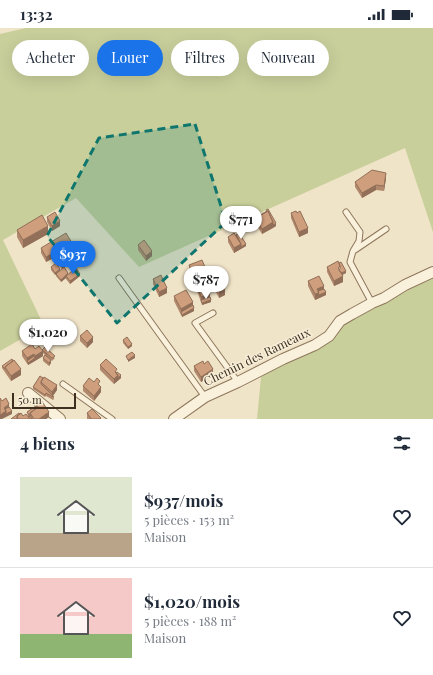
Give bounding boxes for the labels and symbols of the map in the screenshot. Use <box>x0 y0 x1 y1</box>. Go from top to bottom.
pin: $771 <box>217 206 265 240</box>
pin: $937 <box>49 241 97 275</box>
pin: $787 <box>182 266 230 300</box>
pin: $1,020 <box>15 319 81 353</box>
street label: Chemin des Rameaux <box>201 323 313 389</box>
scale bar <box>12 391 76 410</box>

